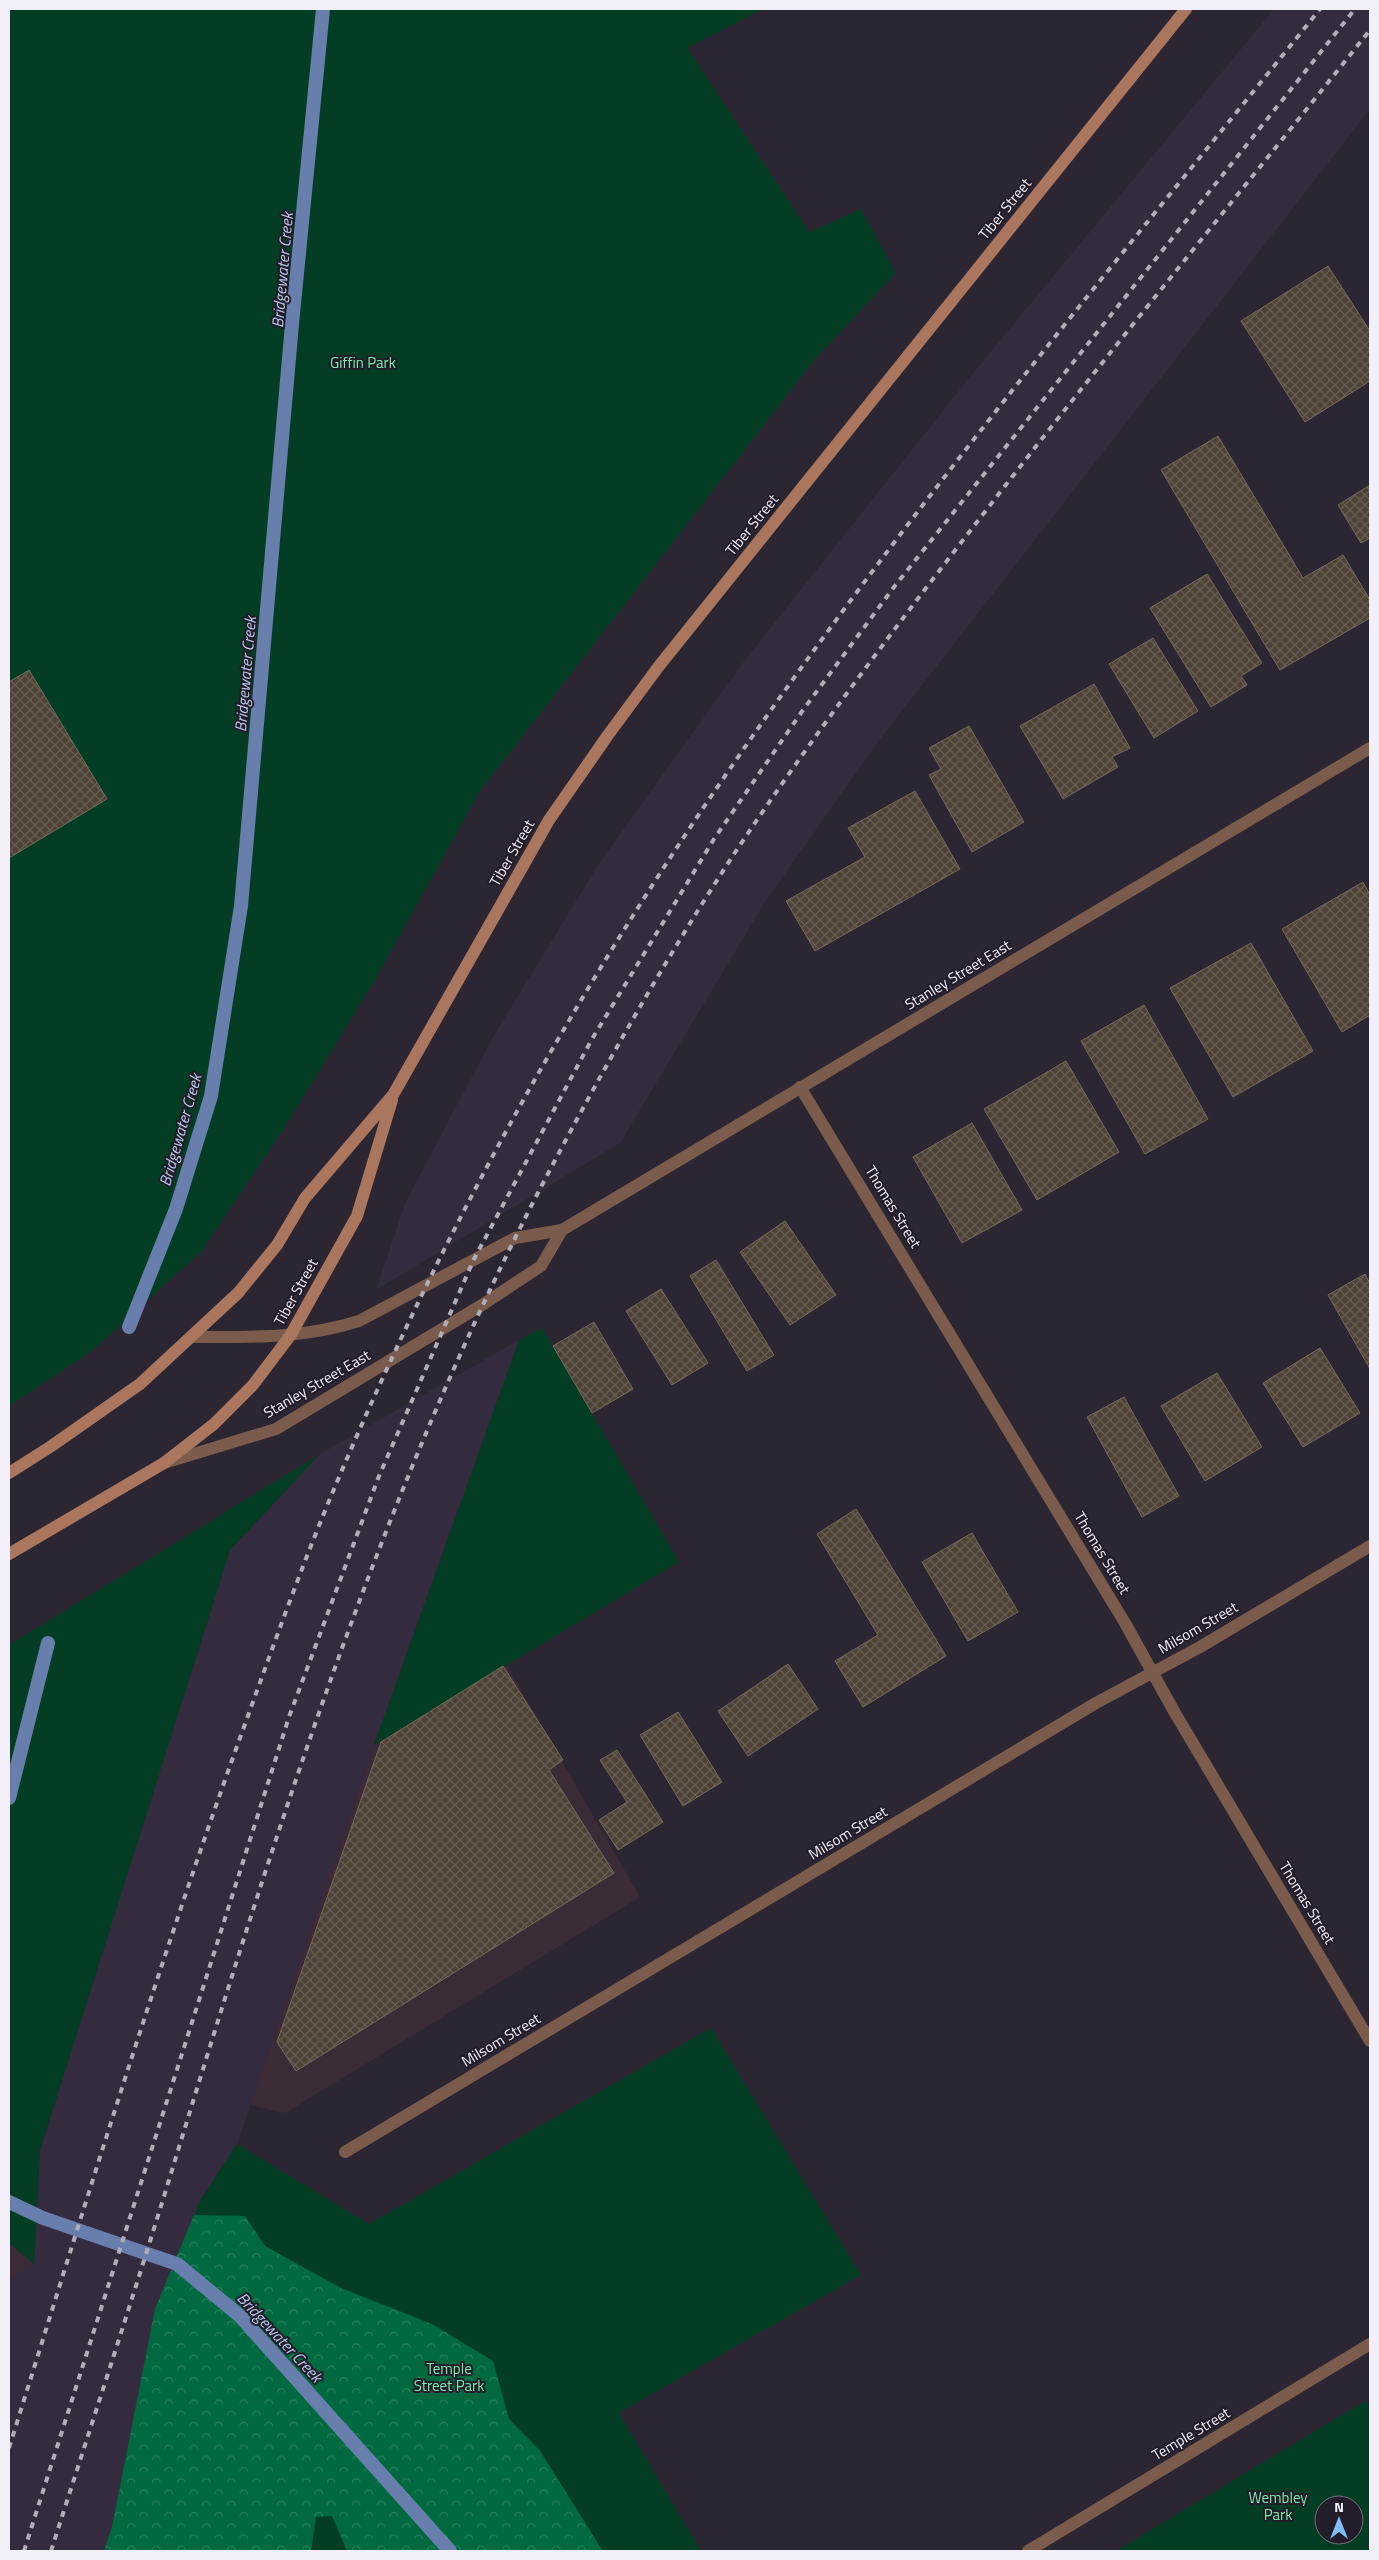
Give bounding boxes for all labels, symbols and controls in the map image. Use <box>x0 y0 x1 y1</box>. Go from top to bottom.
street label: Tiber Street <box>972 172 1037 245</box>
water label: Bridgewater Creek <box>265 209 299 329</box>
park label: Giffin Park <box>330 351 396 374</box>
street label: Tiber Street <box>719 488 784 561</box>
water label: Bridgewater Creek <box>228 613 262 733</box>
street label: Tiber Street <box>483 814 540 890</box>
street label: Stanley Street East <box>900 933 1016 1015</box>
water label: Bridgewater Creek <box>153 1069 208 1189</box>
street label: Thomas Street <box>860 1161 928 1253</box>
street label: Tiber Street <box>268 1253 324 1330</box>
street label: Stanley Street East <box>259 1343 375 1424</box>
street label: Thomas Street <box>1069 1507 1137 1599</box>
street label: Milsom Street <box>1154 1595 1243 1660</box>
street label: Milsom Street <box>804 1799 892 1865</box>
street label: Thomas Street <box>1274 1857 1342 1949</box>
street label: Milsom Street <box>457 2006 545 2072</box>
water label: Bridgewater Creek <box>232 2286 330 2389</box>
park label: Temple Street Park <box>414 2357 484 2397</box>
street label: Temple Street <box>1147 2401 1235 2466</box>
park label: Wembley Park <box>1248 2486 1308 2526</box>
north arrow <box>1314 2495 1364 2545</box>
text: N <box>1334 2496 1344 2517</box>

